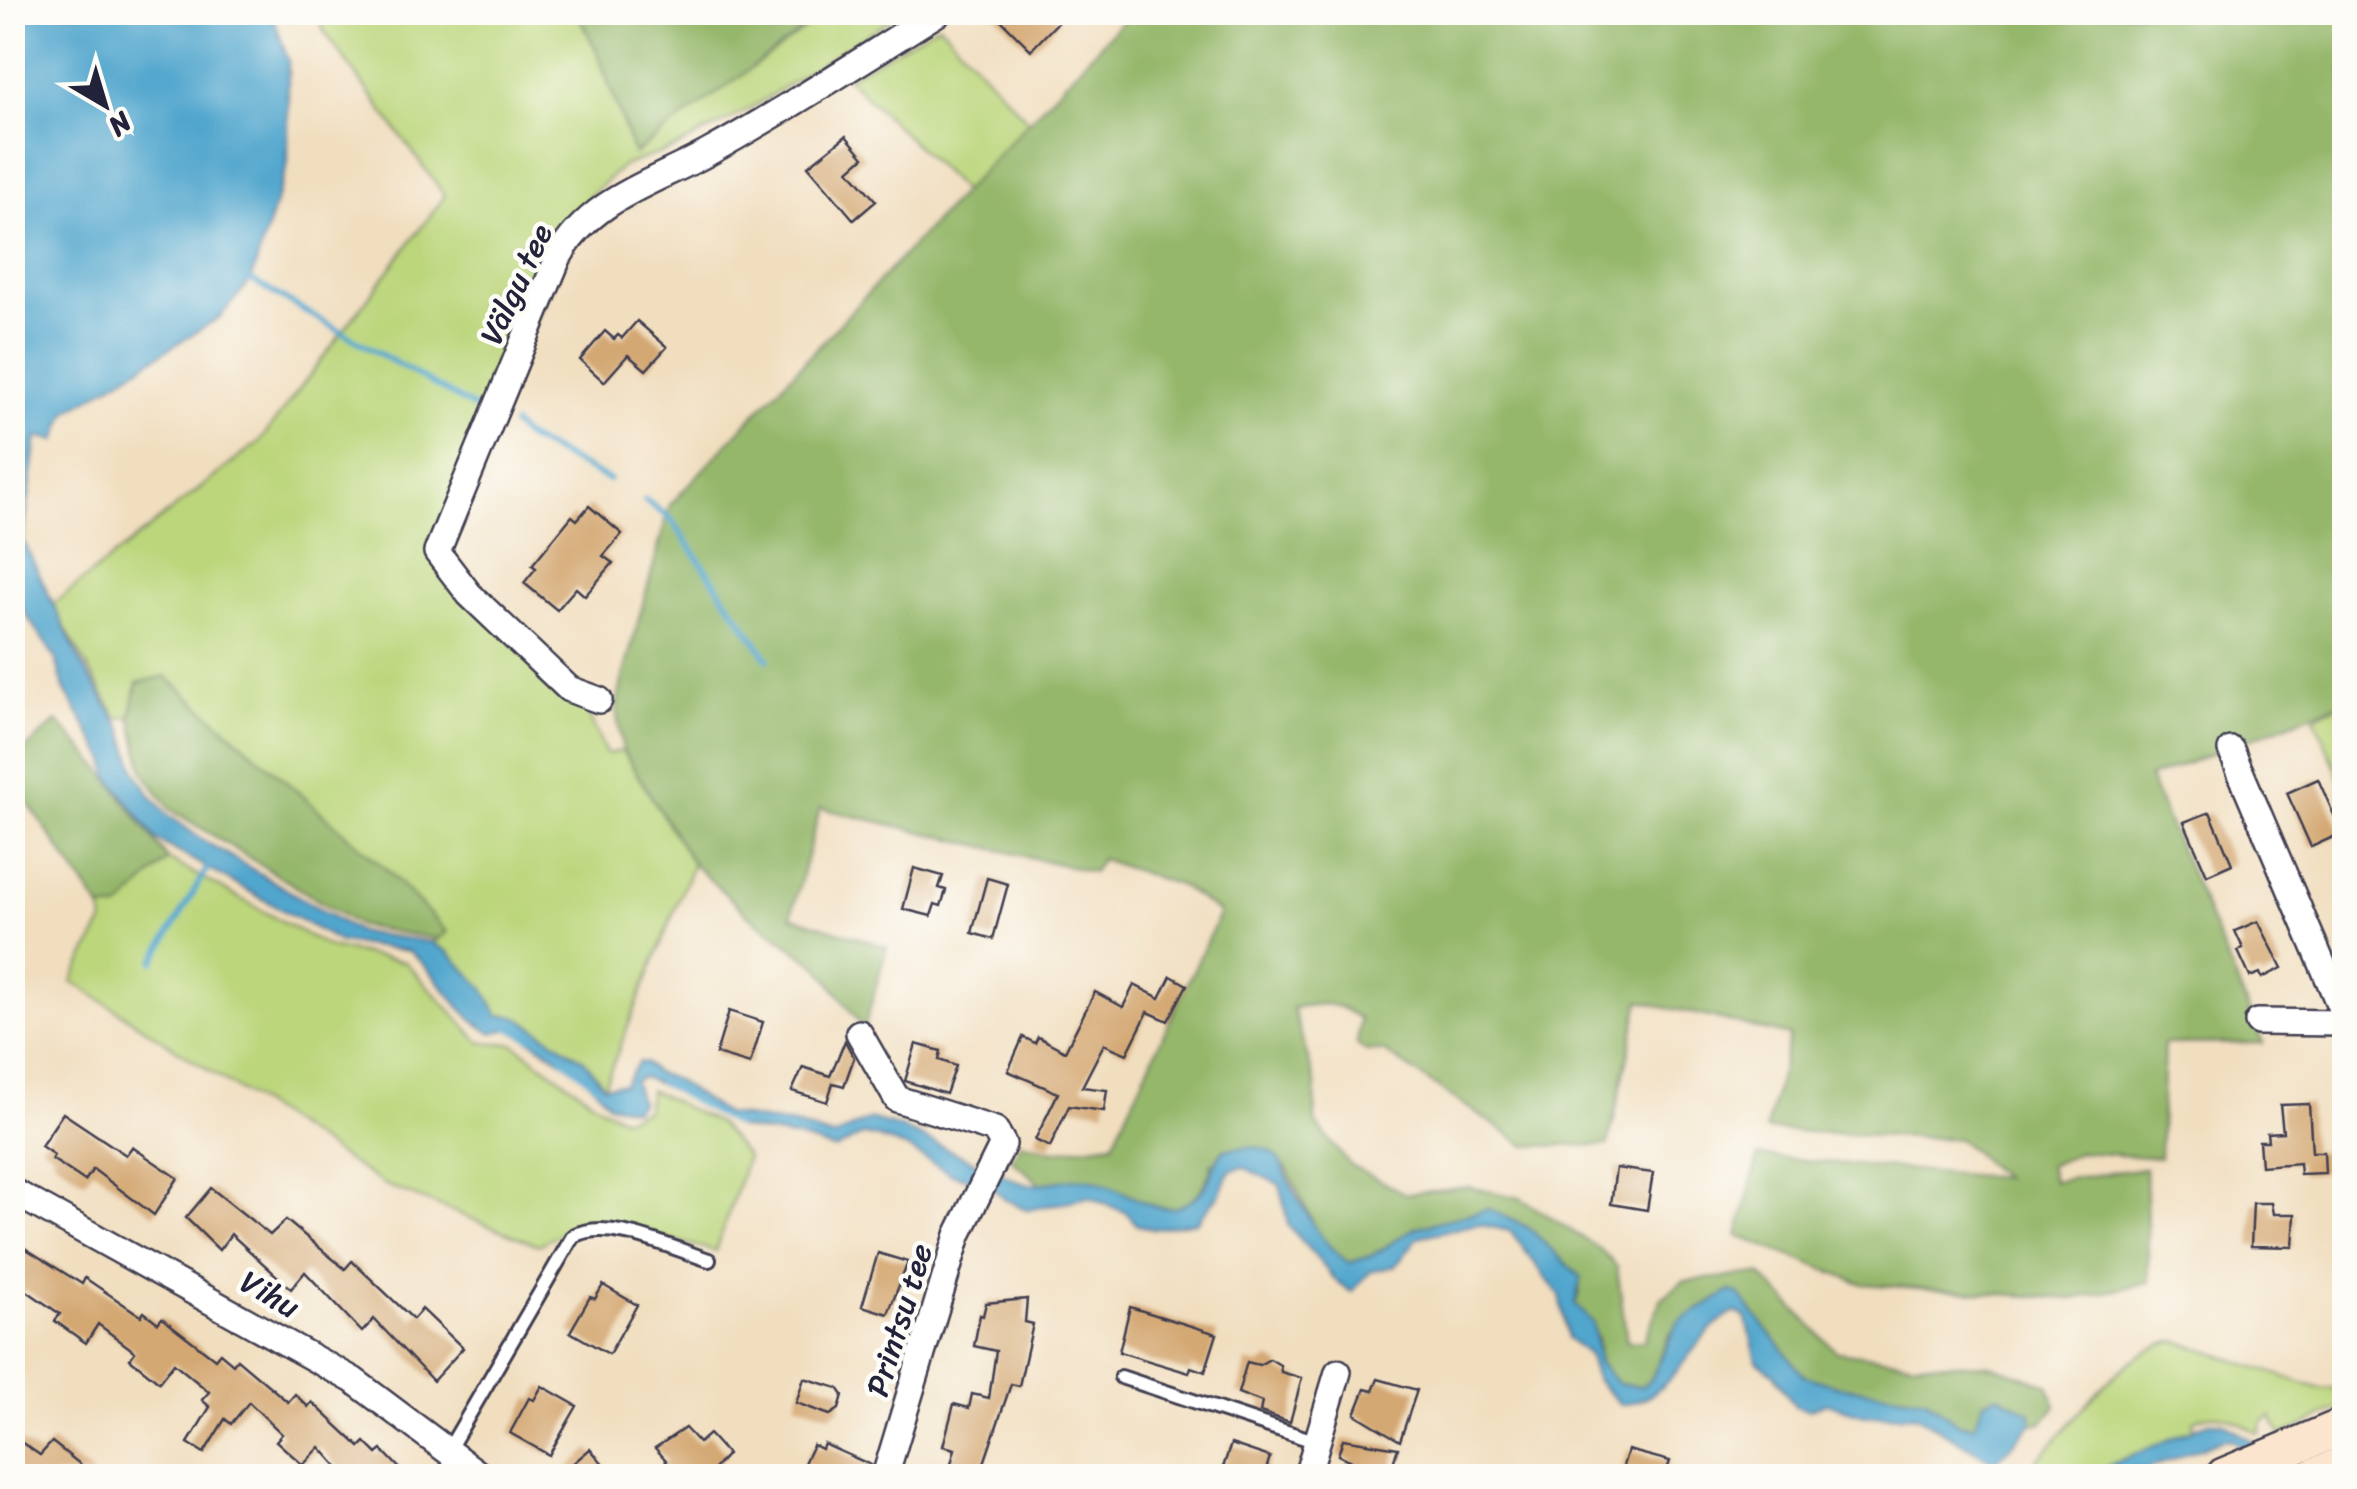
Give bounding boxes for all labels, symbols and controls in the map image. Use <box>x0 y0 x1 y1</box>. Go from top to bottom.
north arrow <box>55 55 155 155</box>
text: N <box>97 98 144 150</box>
street label: Välgu tee <box>463 214 569 354</box>
street label: Printsu tee <box>849 1236 950 1404</box>
street label: Vihu <box>229 1254 311 1335</box>

